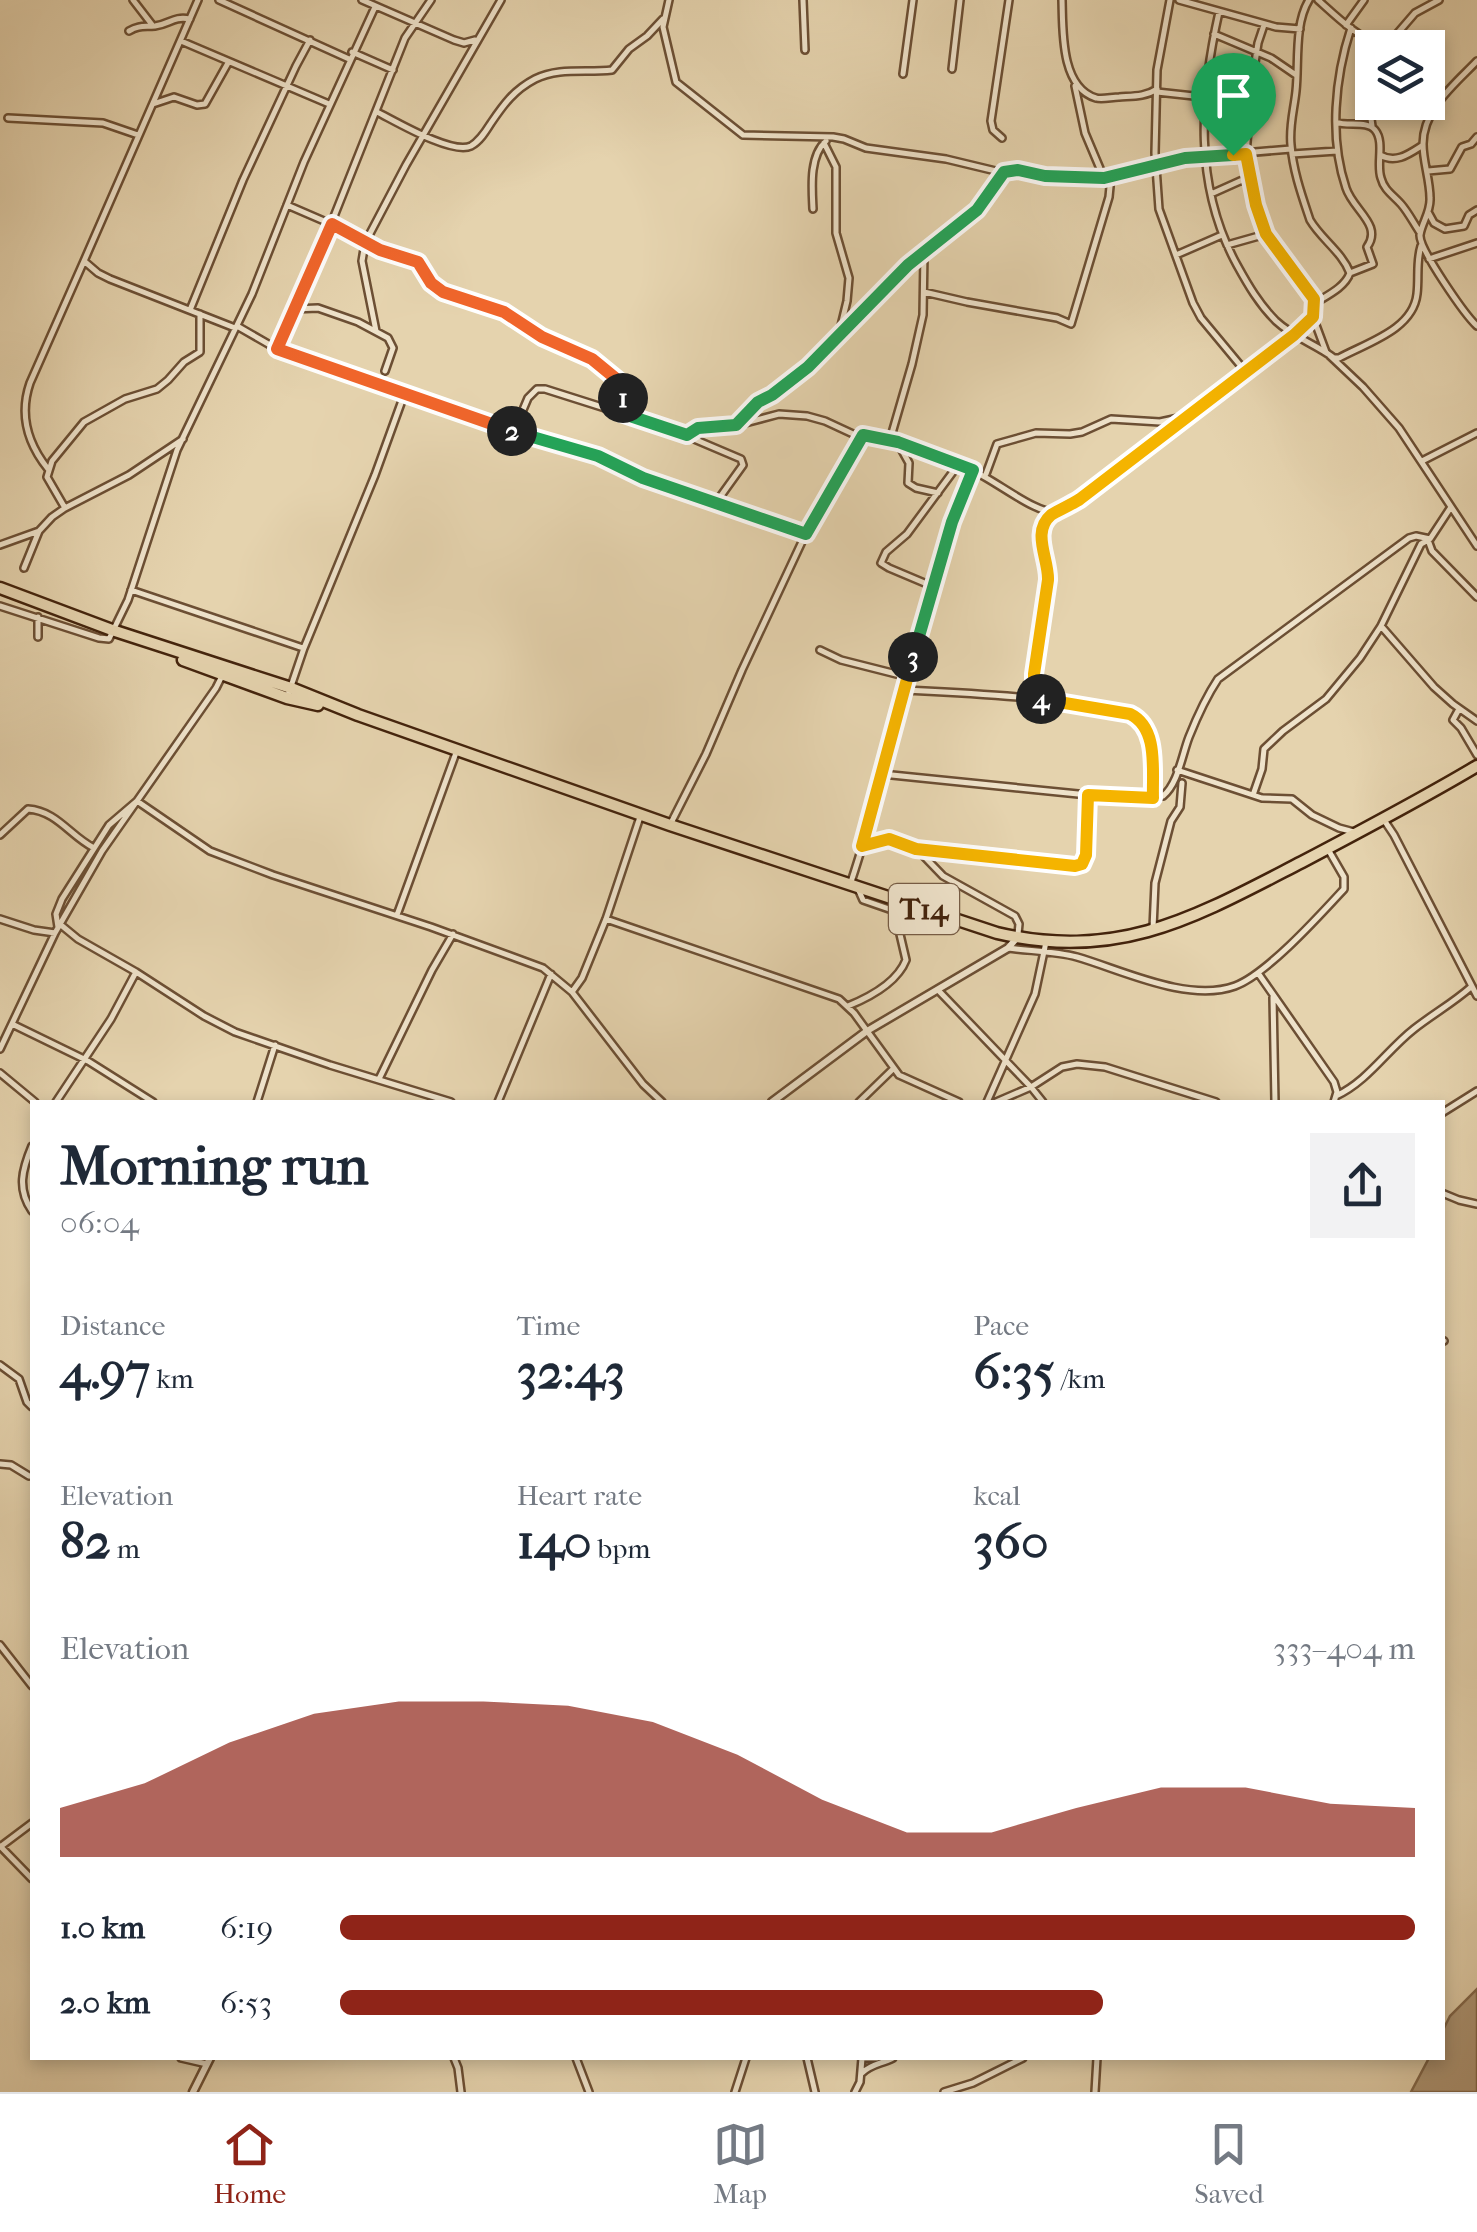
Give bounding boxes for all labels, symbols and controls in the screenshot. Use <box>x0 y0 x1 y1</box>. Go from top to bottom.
map controls <box>1355 30 1445 120</box>
button: layers <box>1355 30 1445 120</box>
pin <box>1191 53 1276 156</box>
icon: arrive <box>1206 68 1261 123</box>
pin: 1 <box>598 373 648 423</box>
text: 1 <box>618 381 628 414</box>
pin: 2 <box>487 406 537 456</box>
text: 2 <box>505 414 519 447</box>
pin: 3 <box>888 632 938 682</box>
text: 3 <box>907 640 919 673</box>
pin: 4 <box>1016 674 1066 724</box>
text: 4 <box>1033 682 1049 715</box>
road number: T14 <box>889 884 959 934</box>
button: share <box>1310 1133 1415 1238</box>
text: Morning run <box>60 1134 368 1198</box>
text: 06:04 <box>60 1204 139 1241</box>
text: Distance <box>60 1309 165 1342</box>
text: Time <box>517 1309 580 1342</box>
text: Pace <box>973 1309 1029 1342</box>
text: 4.97 <box>60 1342 150 1401</box>
text: 32:43 <box>517 1342 625 1401</box>
text: 6:35 <box>973 1342 1055 1401</box>
text: km <box>150 1362 194 1395</box>
text: /km <box>1055 1362 1105 1395</box>
text: Elevation <box>60 1479 173 1512</box>
text: Heart rate <box>517 1479 642 1512</box>
text: kcal <box>973 1479 1020 1512</box>
text: 82 <box>60 1512 111 1571</box>
text: 140 <box>517 1512 592 1571</box>
text: 360 <box>973 1512 1049 1571</box>
text: m <box>111 1532 140 1565</box>
text: bpm <box>592 1532 651 1565</box>
text: Elevation <box>60 1630 189 1667</box>
text: 333–404 m <box>1273 1630 1415 1667</box>
text: 1.0 km <box>60 1909 145 1946</box>
text: 6:19 <box>220 1909 273 1946</box>
text: 2.0 km <box>60 1984 150 2021</box>
text: 6:53 <box>220 1984 272 2021</box>
tab: Home <box>213 2117 286 2210</box>
tab: Map <box>713 2117 768 2210</box>
tab: Saved <box>1194 2117 1264 2210</box>

